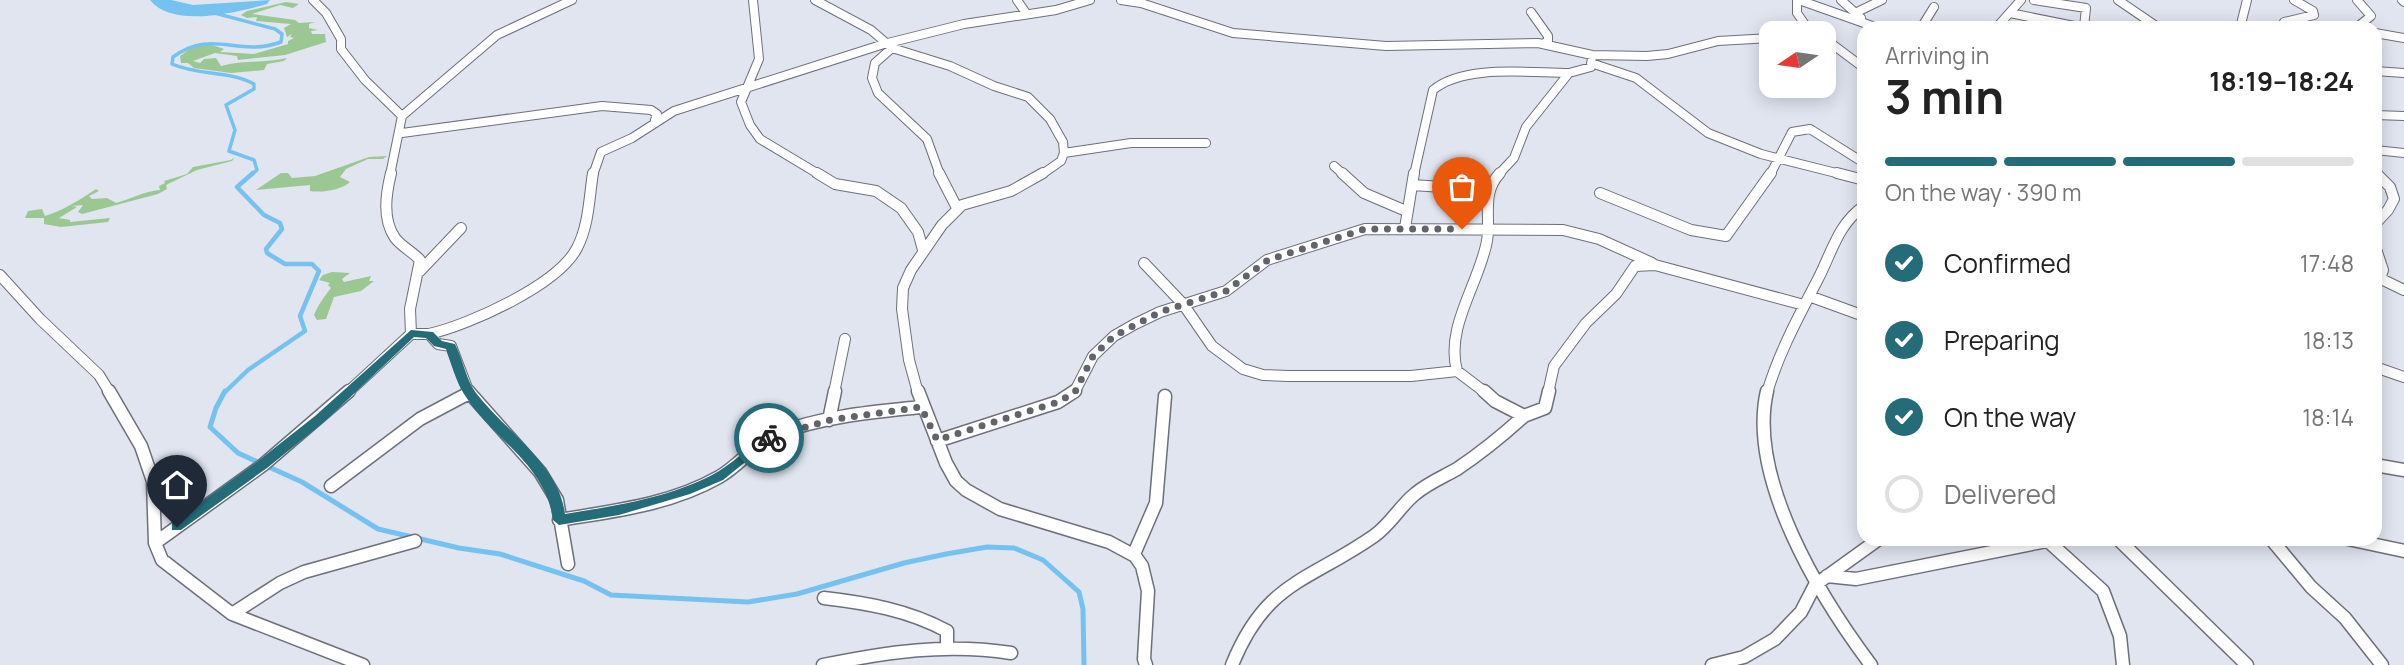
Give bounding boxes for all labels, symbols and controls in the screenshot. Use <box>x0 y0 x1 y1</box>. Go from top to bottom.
north arrow <box>1759 21 1836 98</box>
map controls <box>1759 21 1836 98</box>
text: Arriving in <box>1885 39 1990 71</box>
text: 18:19–18:24 <box>2209 63 2354 99</box>
text: 3 min <box>1885 65 2004 128</box>
pin <box>1432 157 1492 229</box>
icon: bag <box>1443 168 1481 206</box>
text: On the way · 390 m <box>1885 176 2082 208</box>
icon: check <box>1885 244 1923 282</box>
text: Confirmed <box>1944 245 2071 281</box>
text: 17:48 <box>2300 247 2354 279</box>
icon: check <box>1885 321 1923 359</box>
text: Preparing <box>1944 322 2060 358</box>
text: 18:13 <box>2303 324 2354 356</box>
icon: check <box>1885 398 1923 436</box>
text: On the way <box>1944 399 2076 435</box>
text: 18:14 <box>2302 401 2354 433</box>
courier <box>734 403 804 473</box>
icon: bike <box>750 419 788 457</box>
pin <box>147 455 207 527</box>
icon: home <box>158 466 196 504</box>
text: Delivered <box>1944 476 2056 512</box>

